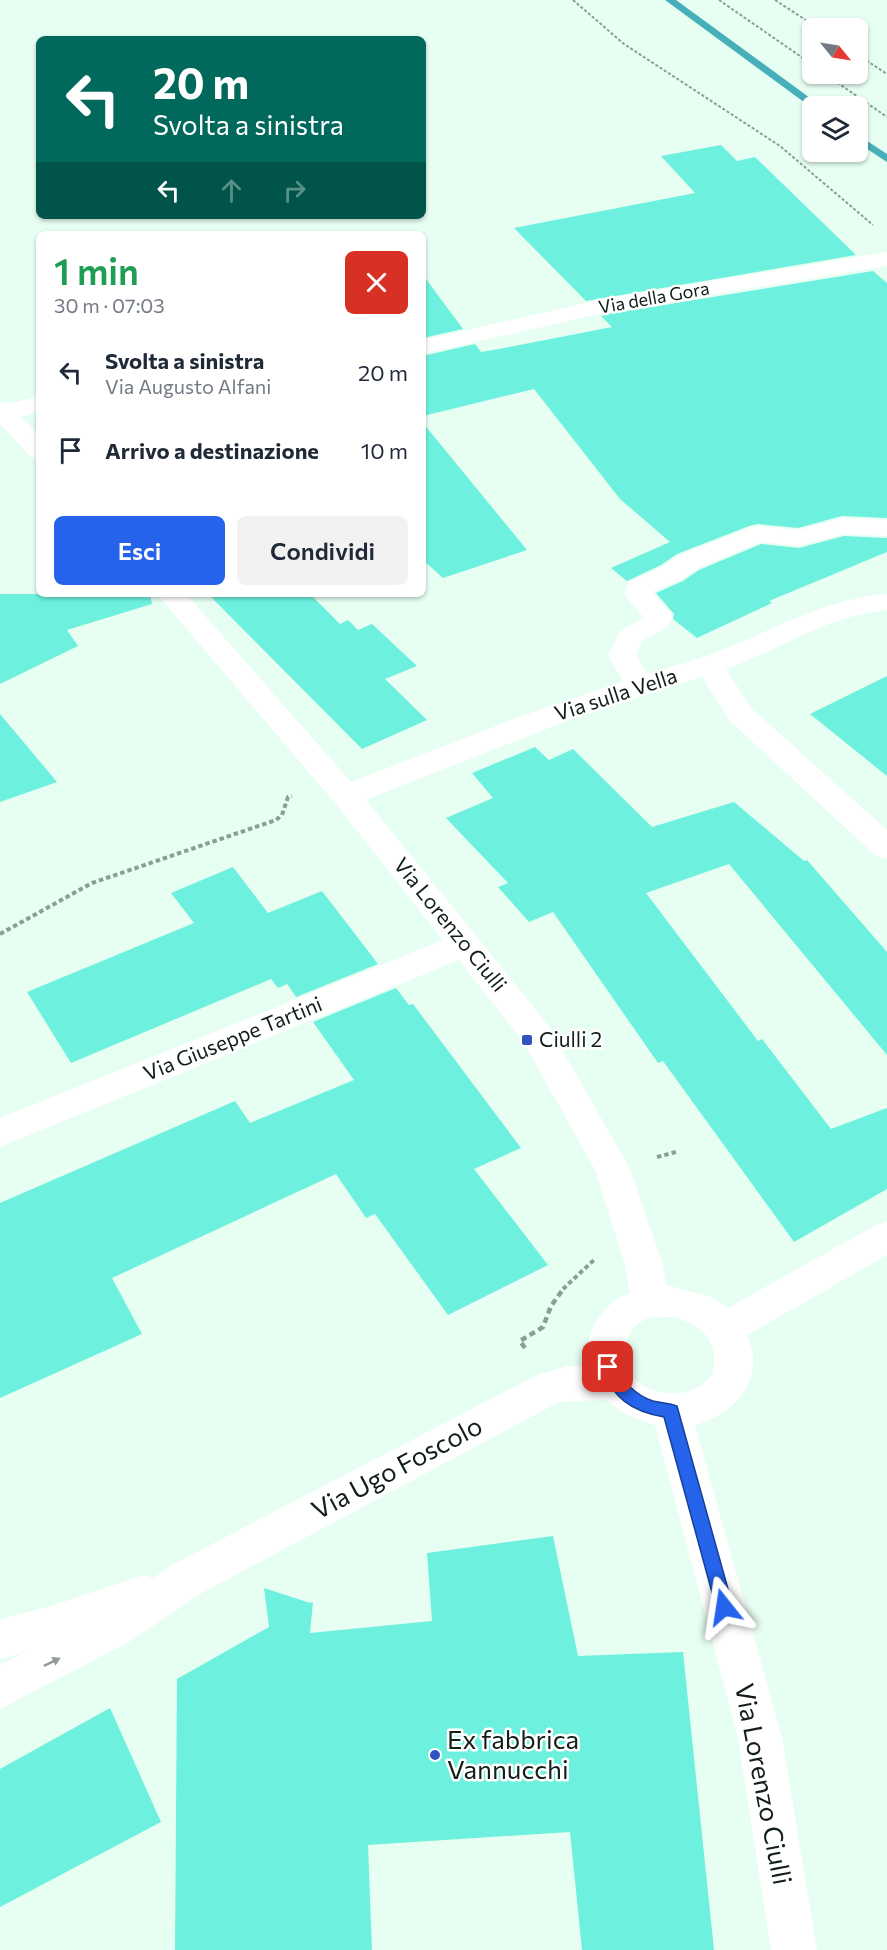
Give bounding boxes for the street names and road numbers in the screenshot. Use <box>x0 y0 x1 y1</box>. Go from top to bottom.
street label: Via della Gora <box>597 276 711 318</box>
street label: Via sulla Vella <box>551 662 680 725</box>
street label: Via Lorenzo Ciulli <box>390 852 513 996</box>
street label: Via Giuseppe Tartini <box>139 990 325 1085</box>
street label: Via Ugo Foscolo <box>306 1409 487 1525</box>
street label: Via Lorenzo Ciulli <box>730 1680 799 1887</box>

